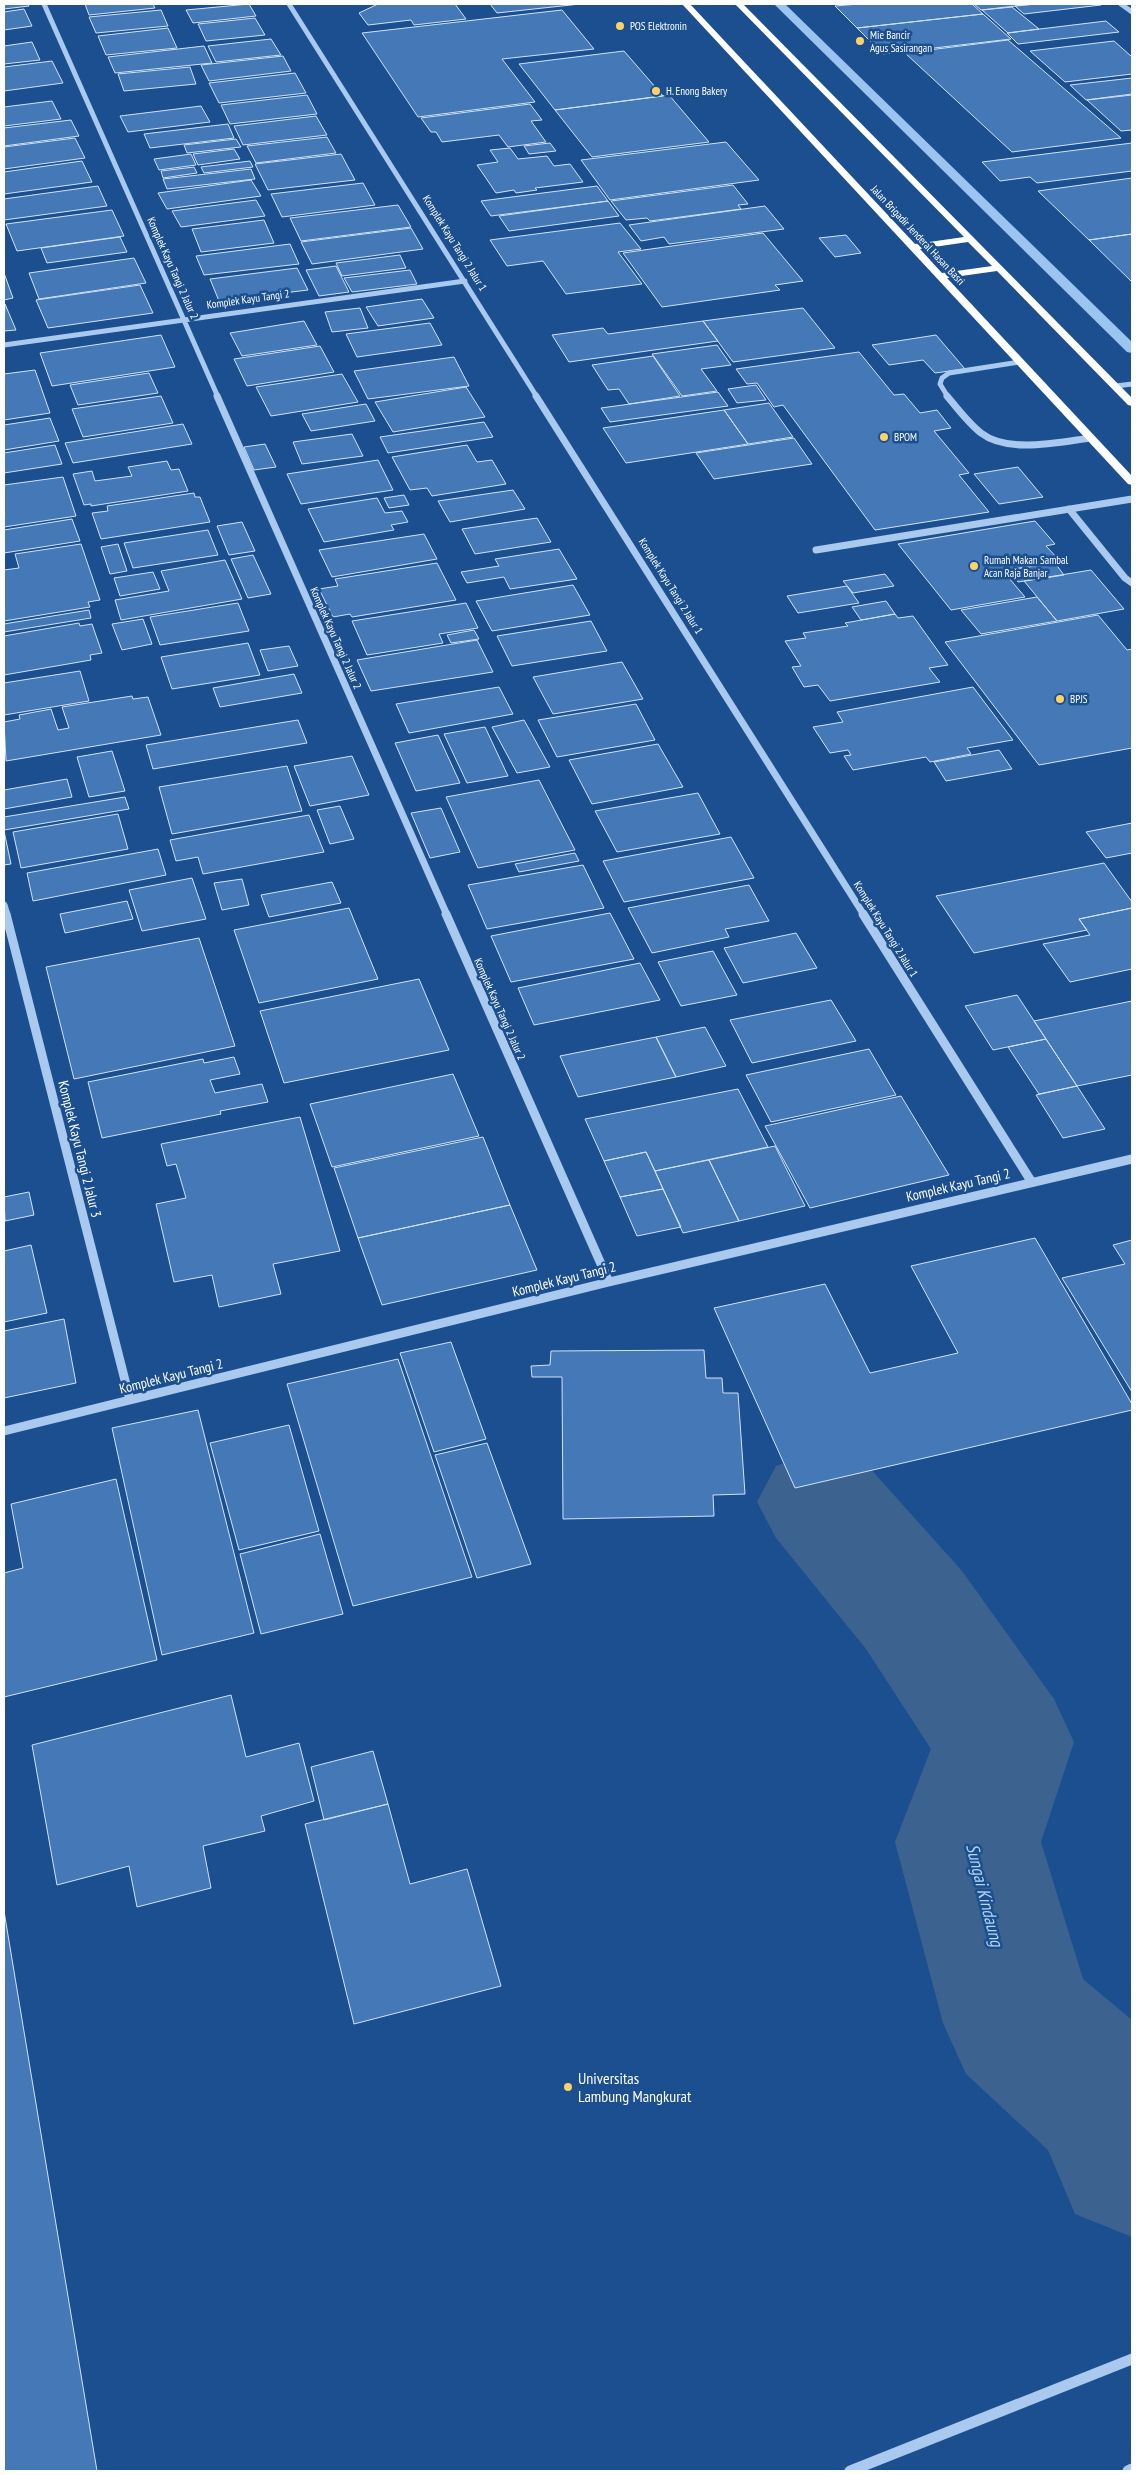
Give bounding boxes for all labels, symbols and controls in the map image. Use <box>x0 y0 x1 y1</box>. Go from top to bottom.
place label: POS Elektronin <box>630 19 687 33</box>
marker: POS Elektronin <box>614 20 626 32</box>
place label: Mie Bancir Agus Sasirangan <box>870 28 932 55</box>
marker: Mie Bancir Agus Sasirangan <box>854 35 866 47</box>
place label: H. Enong Bakery <box>666 84 728 98</box>
marker: H. Enong Bakery <box>650 85 662 97</box>
street label: Jalan Brigadir Jenderal Hasan Basri <box>867 181 968 288</box>
street label: Komplek Kayu Tangi 2 Jalur 1 <box>420 193 490 294</box>
street label: Komplek Kayu Tangi 2 Jalur 2 <box>144 215 202 321</box>
street label: Komplek Kayu Tangi 2 <box>206 286 290 312</box>
place label: BPOM <box>894 430 917 444</box>
marker: BPOM <box>878 431 890 443</box>
street label: Komplek Kayu Tangi 2 Jalur 1 <box>636 536 706 637</box>
place label: Rumah Makan Sambal Acan Raja Banjar <box>984 553 1068 580</box>
marker: Rumah Makan Sambal Acan Raja Banjar <box>968 560 980 572</box>
street label: Komplek Kayu Tangi 2 Jalur 2 <box>307 585 365 691</box>
place label: BPJS <box>1070 692 1088 706</box>
marker: BPJS <box>1054 693 1066 705</box>
street label: Komplek Kayu Tangi 2 Jalur 1 <box>851 879 921 980</box>
street label: Komplek Kayu Tangi 2 Jalur 2 <box>471 956 529 1062</box>
street label: Komplek Kayu Tangi 2 Jalur 3 <box>54 1079 106 1219</box>
street label: Komplek Kayu Tangi 2 <box>904 1164 1012 1206</box>
street label: Komplek Kayu Tangi 2 <box>510 1257 618 1301</box>
street label: Komplek Kayu Tangi 2 <box>117 1354 225 1398</box>
water label: Sungai Kindaung <box>961 1841 1009 1950</box>
place label: Universitas Lambung Mangkurat <box>578 2068 692 2106</box>
marker: Universitas Lambung Mangkurat <box>562 2081 574 2093</box>

